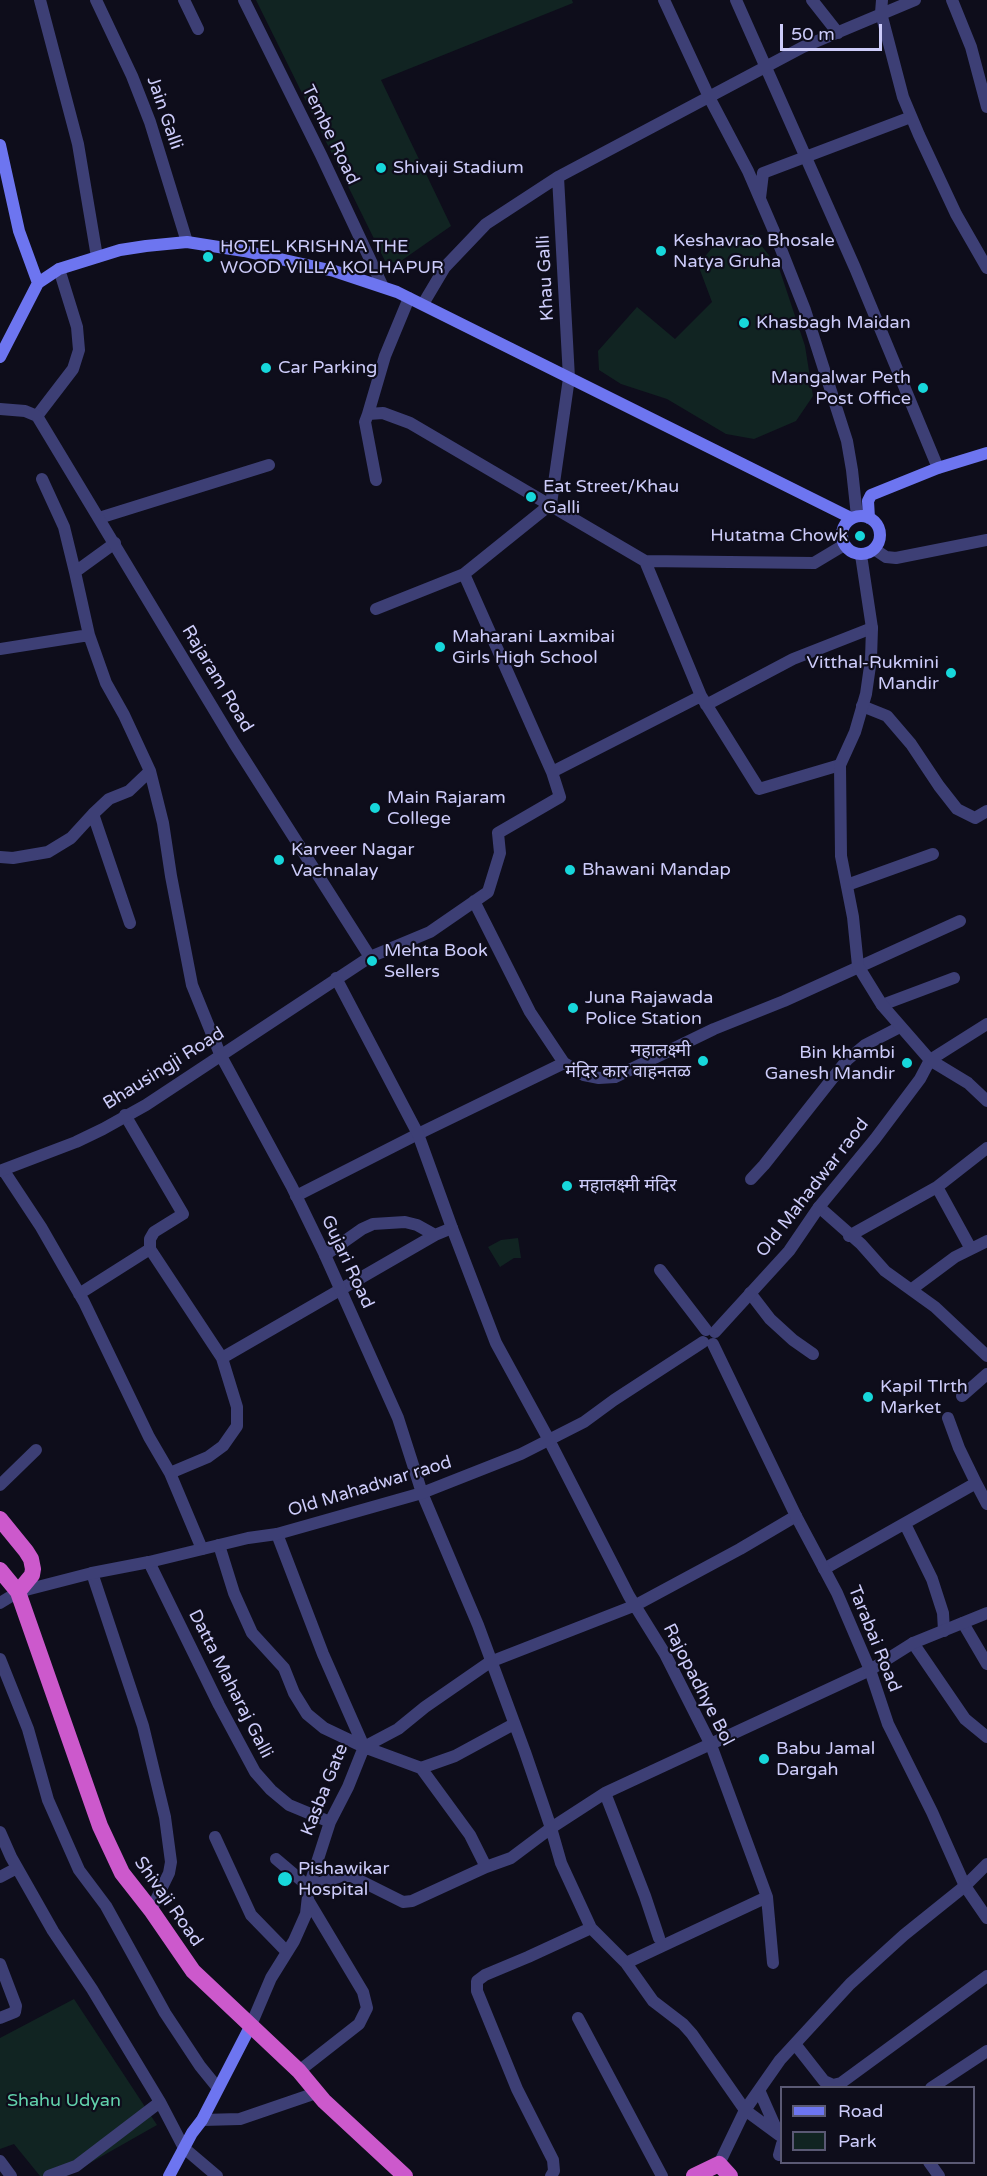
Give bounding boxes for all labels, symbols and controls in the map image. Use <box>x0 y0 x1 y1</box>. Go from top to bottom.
scale bar <box>783 12 885 50</box>
text: 50 m <box>791 23 835 45</box>
street label: Jain Galli <box>141 74 187 152</box>
street label: Tembe Road <box>297 82 363 188</box>
place label: Shivaji Stadium <box>393 157 524 179</box>
marker: Shivaji Stadium <box>374 161 388 175</box>
place label: Keshavrao Bhosale Natya Gruha <box>673 230 835 272</box>
street label: Khau Galli <box>533 235 559 321</box>
place label: HOTEL KRISHNA THE WOOD VILLA KOLHAPUR <box>220 236 444 278</box>
marker: Keshavrao Bhosale Natya Gruha <box>654 244 668 258</box>
marker: HOTEL KRISHNA THE WOOD VILLA KOLHAPUR <box>201 250 215 264</box>
place label: Khasbagh Maidan <box>756 312 911 334</box>
marker: Khasbagh Maidan <box>737 316 751 330</box>
place label: Car Parking <box>278 357 377 379</box>
marker: Car Parking <box>259 361 273 375</box>
place label: Mangalwar Peth Post Office <box>771 367 911 410</box>
marker: Mangalwar Peth Post Office <box>916 381 930 395</box>
place label: Eat Street/Khau Galli <box>543 476 679 518</box>
marker: Eat Street/Khau Galli <box>524 490 538 504</box>
place label: Hutatma Chowk <box>710 525 848 547</box>
marker: Hutatma Chowk <box>853 529 867 543</box>
street label: Rajaram Road <box>177 622 257 736</box>
place label: Maharani Laxmibai Girls High School <box>452 626 615 668</box>
marker: Maharani Laxmibai Girls High School <box>433 640 447 654</box>
place label: Vitthal-Rukmini Mandir <box>807 652 939 694</box>
marker: Vitthal-Rukmini Mandir <box>944 666 958 680</box>
place label: Main Rajaram College <box>387 787 506 830</box>
marker: Main Rajaram College <box>368 801 382 815</box>
place label: Karveer Nagar Vachnalay <box>291 839 414 882</box>
marker: Karveer Nagar Vachnalay <box>272 853 286 867</box>
place label: Bhawani Mandap <box>582 859 731 881</box>
marker: Bhawani Mandap <box>563 863 577 877</box>
place label: Mehta Book Sellers <box>384 940 488 982</box>
marker: Mehta Book Sellers <box>365 954 379 968</box>
place label: Juna Rajawada Police Station <box>585 987 713 1030</box>
marker: Juna Rajawada Police Station <box>566 1001 580 1015</box>
street label: Bhausingji Road <box>99 1023 229 1115</box>
place label: महालक्ष्मी मंदिर कार वाहनतळ <box>565 1040 691 1082</box>
place label: Bin khambi Ganesh Mandir <box>765 1042 895 1084</box>
marker: महालक्ष्मी मंदिर कार वाहनतळ <box>696 1054 710 1068</box>
marker: Bin khambi Ganesh Mandir <box>900 1056 914 1070</box>
street label: Old Mahadwar raod <box>752 1114 874 1262</box>
place label: महालक्ष्मी मंदिर <box>579 1175 677 1197</box>
marker: महालक्ष्मी मंदिर <box>560 1179 574 1193</box>
street label: Gujari Road <box>316 1212 378 1312</box>
place label: Kapil TIrth Market <box>880 1376 968 1418</box>
marker: Kapil TIrth Market <box>861 1390 875 1404</box>
street label: Old Mahadwar raod <box>286 1452 454 1522</box>
street label: Tarabai Road <box>843 1583 905 1695</box>
street label: Datta Maharaj Galli <box>183 1606 277 1762</box>
street label: Rajopadhye Bol <box>658 1620 738 1750</box>
place label: Babu Jamal Dargah <box>776 1738 875 1780</box>
street label: Kasba Gate <box>297 1741 353 1839</box>
marker: Babu Jamal Dargah <box>757 1752 771 1766</box>
street label: Shivaji Road <box>129 1853 207 1951</box>
place label: Pishawikar Hospital <box>298 1858 389 1900</box>
marker: Pishawikar Hospital <box>276 1870 294 1888</box>
legend <box>780 2086 975 2164</box>
park label: Shahu Udyan <box>7 2090 121 2112</box>
text: Road <box>838 2100 883 2122</box>
text: Park <box>838 2130 876 2152</box>

